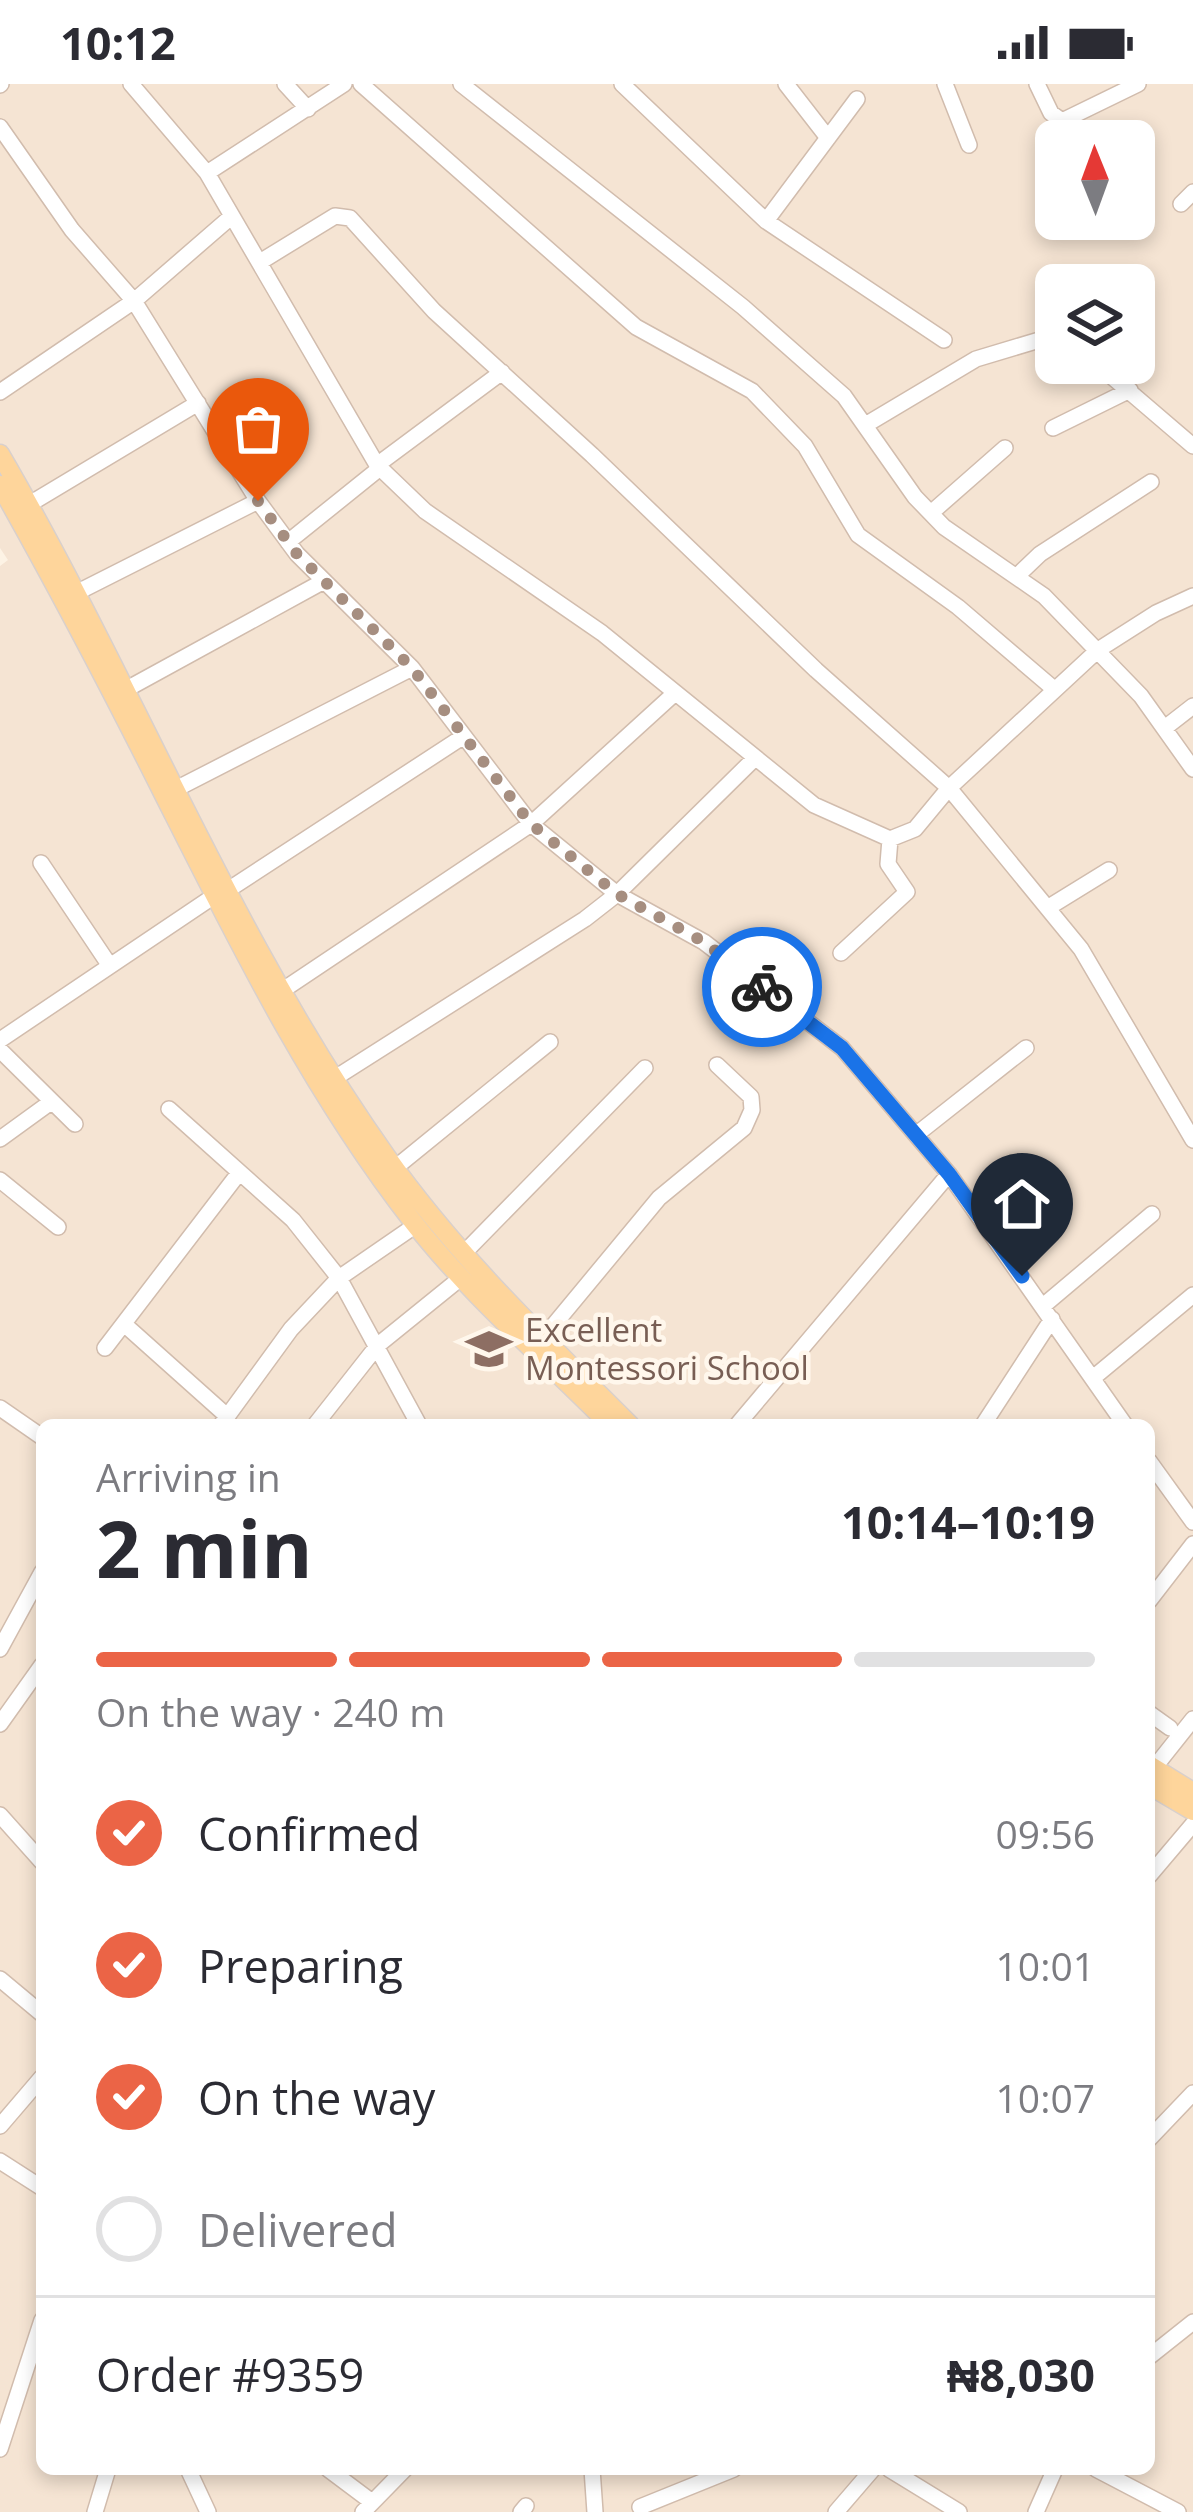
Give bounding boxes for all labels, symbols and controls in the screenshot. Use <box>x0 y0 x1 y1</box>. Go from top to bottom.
text: 10:12 <box>60 12 176 73</box>
north arrow <box>1035 120 1155 240</box>
map controls <box>1035 120 1155 384</box>
button: layers <box>1035 264 1155 384</box>
pin <box>207 378 309 501</box>
icon: bag <box>225 396 291 462</box>
courier <box>702 927 822 1047</box>
icon: bike <box>729 954 795 1020</box>
pin <box>971 1153 1073 1276</box>
icon: home <box>989 1171 1055 1237</box>
place label: Excellent Montessori School <box>525 1307 809 1390</box>
school or university icon: Excellent Montessori School <box>464 1324 514 1374</box>
text: Arriving in <box>96 1450 281 1503</box>
text: 10:14–10:19 <box>841 1491 1095 1552</box>
text: 2 min <box>96 1495 313 1601</box>
text: On the way · 240 m <box>96 1685 445 1738</box>
icon: check <box>96 1800 162 1866</box>
text: Confirmed <box>198 1803 420 1864</box>
text: 09:56 <box>996 1807 1095 1860</box>
icon: check <box>96 1932 162 1998</box>
text: Preparing <box>198 1935 403 1996</box>
text: 10:01 <box>996 1939 1095 1992</box>
icon: check <box>96 2064 162 2130</box>
text: On the way <box>198 2067 435 2128</box>
text: 10:07 <box>996 2071 1095 2124</box>
text: Delivered <box>198 2199 398 2260</box>
text: Order #9359 <box>96 2344 364 2405</box>
text: ₦8,030 <box>947 2344 1095 2405</box>

